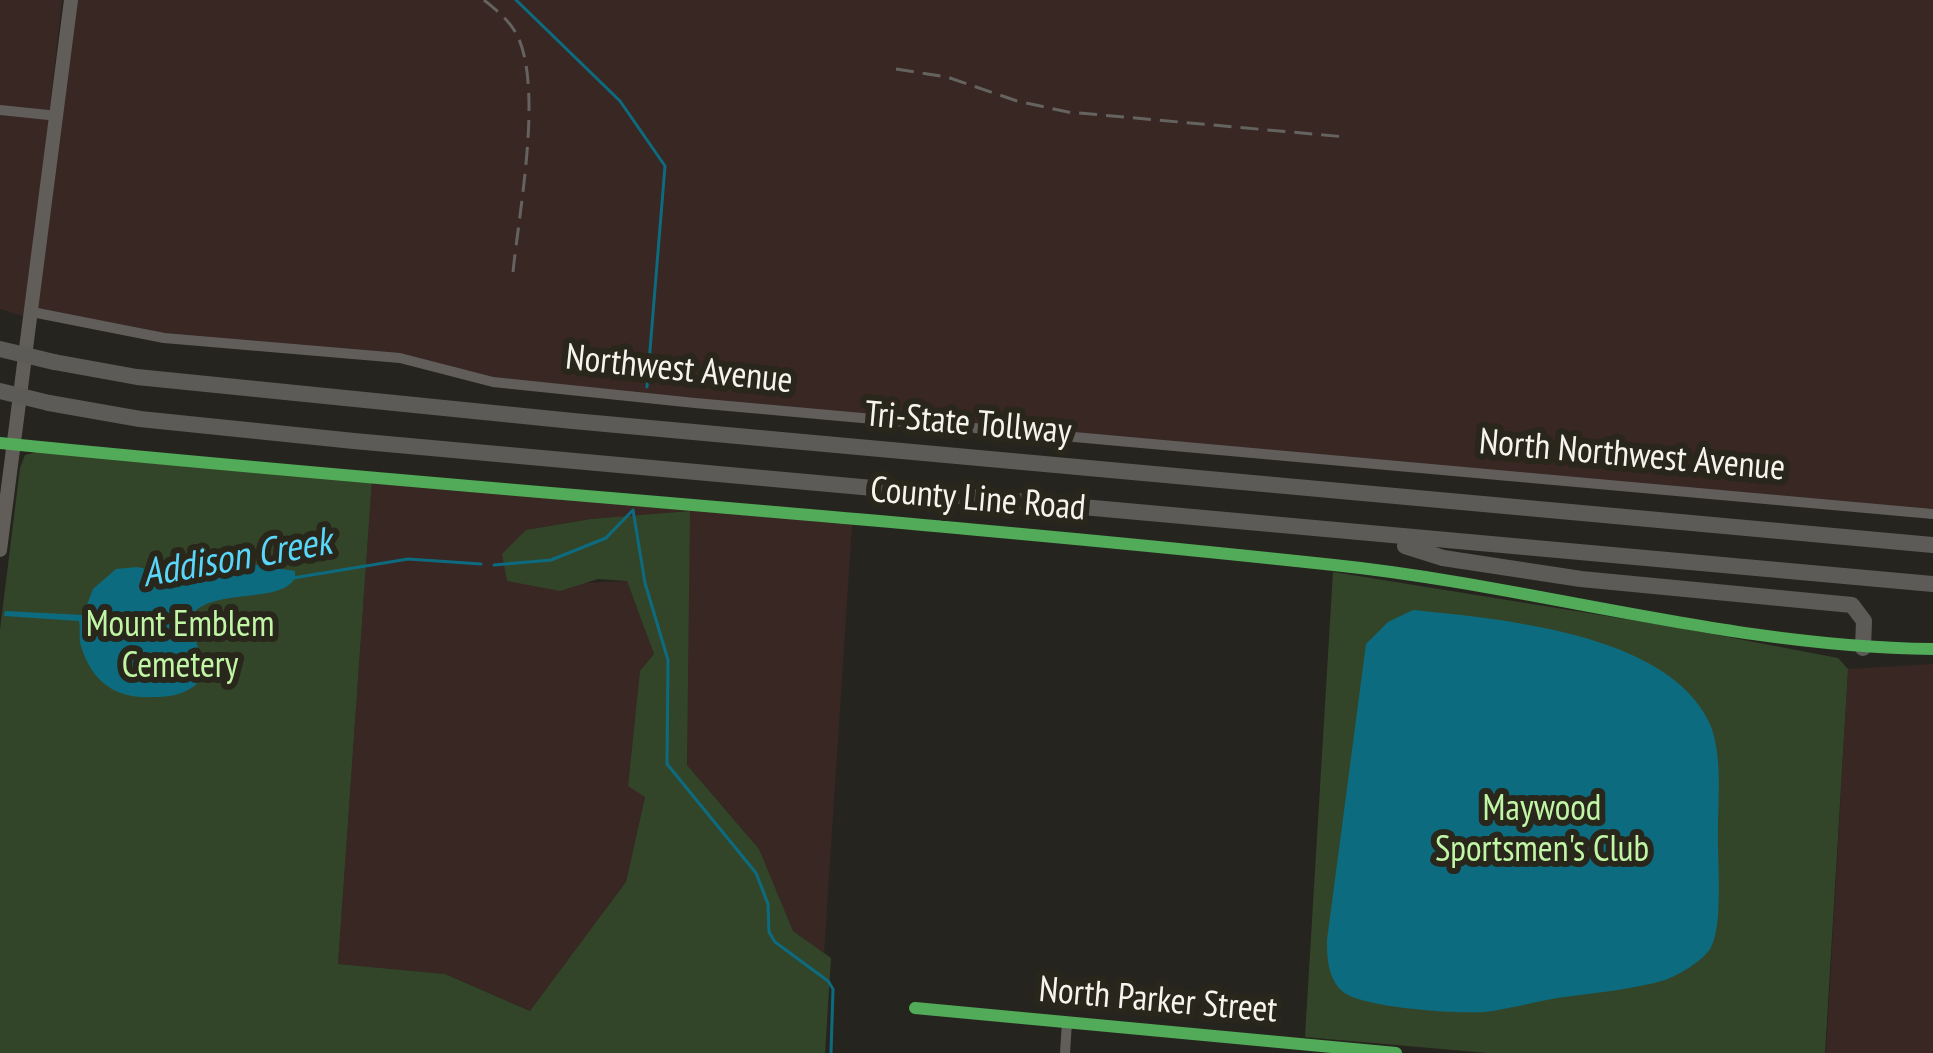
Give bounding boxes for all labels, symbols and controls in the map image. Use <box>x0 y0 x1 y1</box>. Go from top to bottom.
street label: Northwest Avenue <box>563 337 795 403</box>
street label: Tri-State Tollway <box>863 393 1073 455</box>
street label: North Northwest Avenue <box>1477 421 1787 491</box>
street label: County Line Road <box>869 469 1087 531</box>
water label: Addison Creek <box>139 519 335 599</box>
park label: Mount Emblem Cemetery <box>86 604 274 689</box>
park label: Maywood Sportsmen's Club <box>1435 788 1649 873</box>
street label: North Parker Street <box>1037 969 1279 1033</box>

